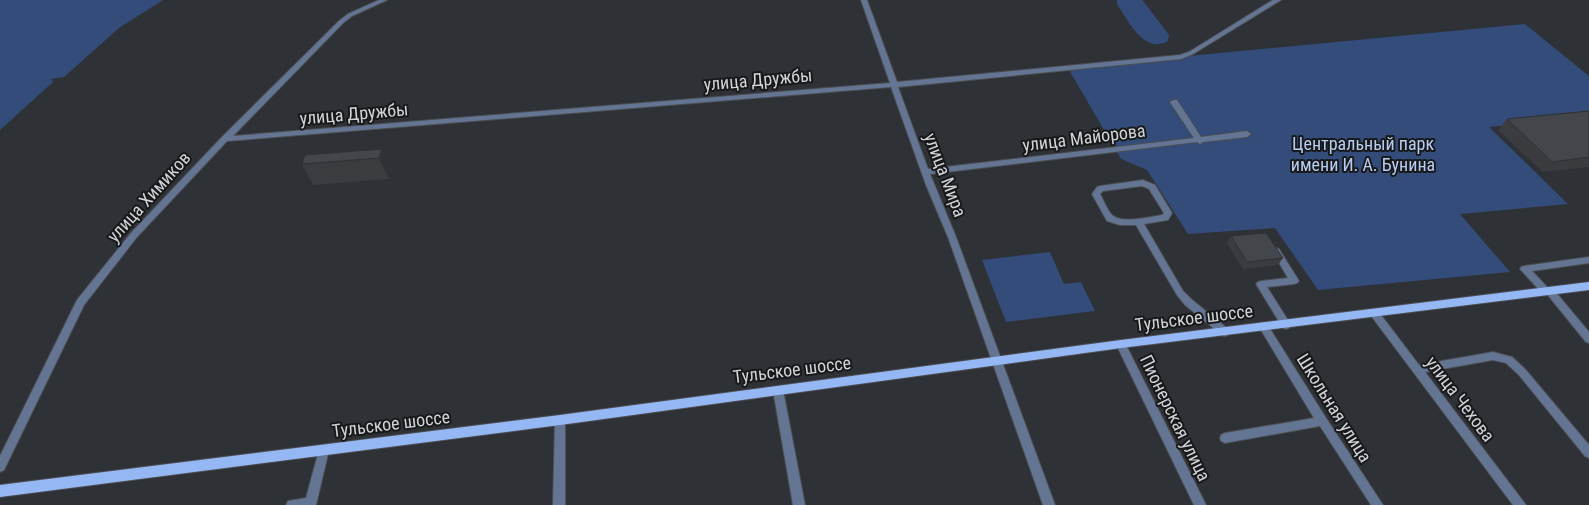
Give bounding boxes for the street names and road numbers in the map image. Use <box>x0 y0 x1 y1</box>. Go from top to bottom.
street label: улица Дружбы <box>703 64 813 95</box>
street label: улица Дружбы <box>299 98 409 129</box>
street label: улица Майорова <box>1021 120 1147 155</box>
street label: улица Мира <box>920 130 971 220</box>
street label: улица Химиков <box>103 147 195 246</box>
street label: Тульское шоссе <box>1134 300 1254 335</box>
street label: Школьная улица <box>1293 350 1376 466</box>
street label: Пионерская улица <box>1136 351 1215 484</box>
street label: Тульское шоссе <box>732 352 852 387</box>
street label: улица Чехова <box>1422 352 1499 445</box>
street label: Тульское шоссе <box>331 406 451 441</box>

